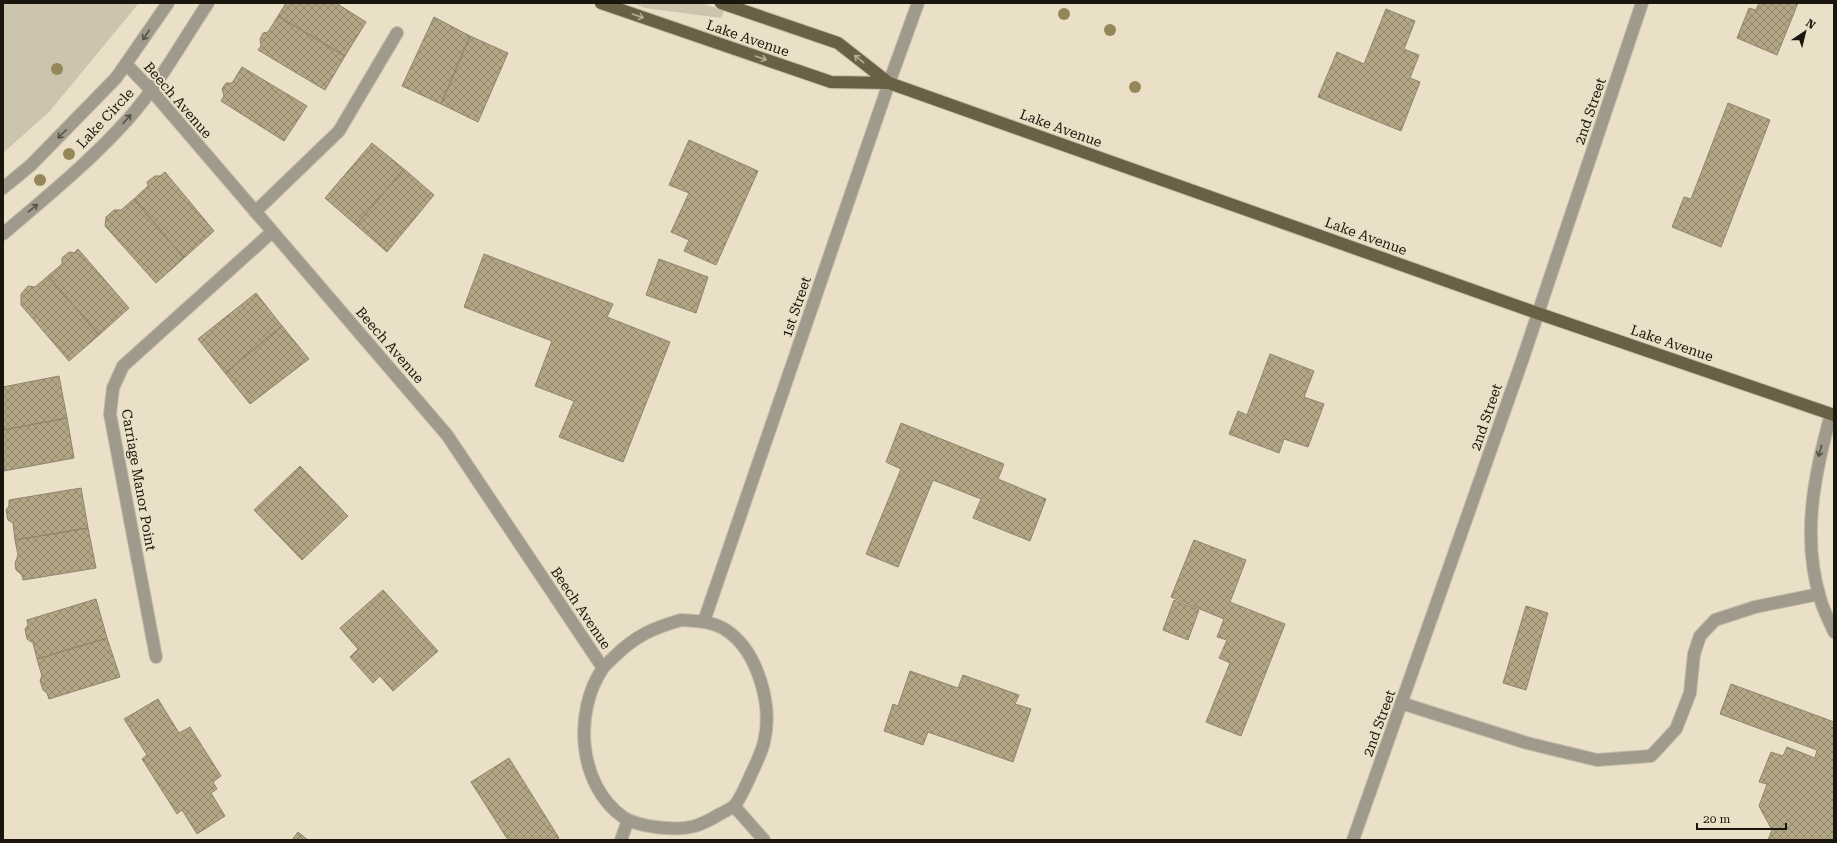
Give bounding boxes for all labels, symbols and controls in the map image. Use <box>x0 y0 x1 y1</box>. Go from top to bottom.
one-way arrow <box>631 12 643 20</box>
north arrow <box>1785 12 1825 52</box>
street label: Lake Avenue <box>705 16 792 60</box>
text: N <box>1803 16 1818 32</box>
one-way arrow <box>142 29 150 40</box>
one-way arrow <box>754 54 766 62</box>
one-way arrow <box>853 54 864 63</box>
street label: Beech Avenue <box>141 59 216 142</box>
street label: 2nd Street <box>1571 76 1609 146</box>
street label: Lake Circle <box>73 84 137 151</box>
street label: Lake Avenue <box>1018 106 1105 150</box>
one-way arrow <box>123 114 132 125</box>
one-way arrow <box>57 129 67 139</box>
one-way arrow <box>27 204 38 213</box>
street label: Lake Avenue <box>1323 214 1410 258</box>
street label: 1st Street <box>778 274 814 340</box>
street label: Beech Avenue <box>353 304 428 387</box>
street label: Lake Avenue <box>1629 321 1716 365</box>
street label: 2nd Street <box>1467 382 1505 452</box>
street label: Carriage Manor Point <box>119 408 159 552</box>
one-way arrow <box>1816 445 1823 458</box>
street label: Beech Avenue <box>548 564 615 652</box>
street label: 2nd Street <box>1360 688 1398 758</box>
scale bar <box>1697 805 1786 831</box>
text: 20 m <box>1703 812 1730 826</box>

